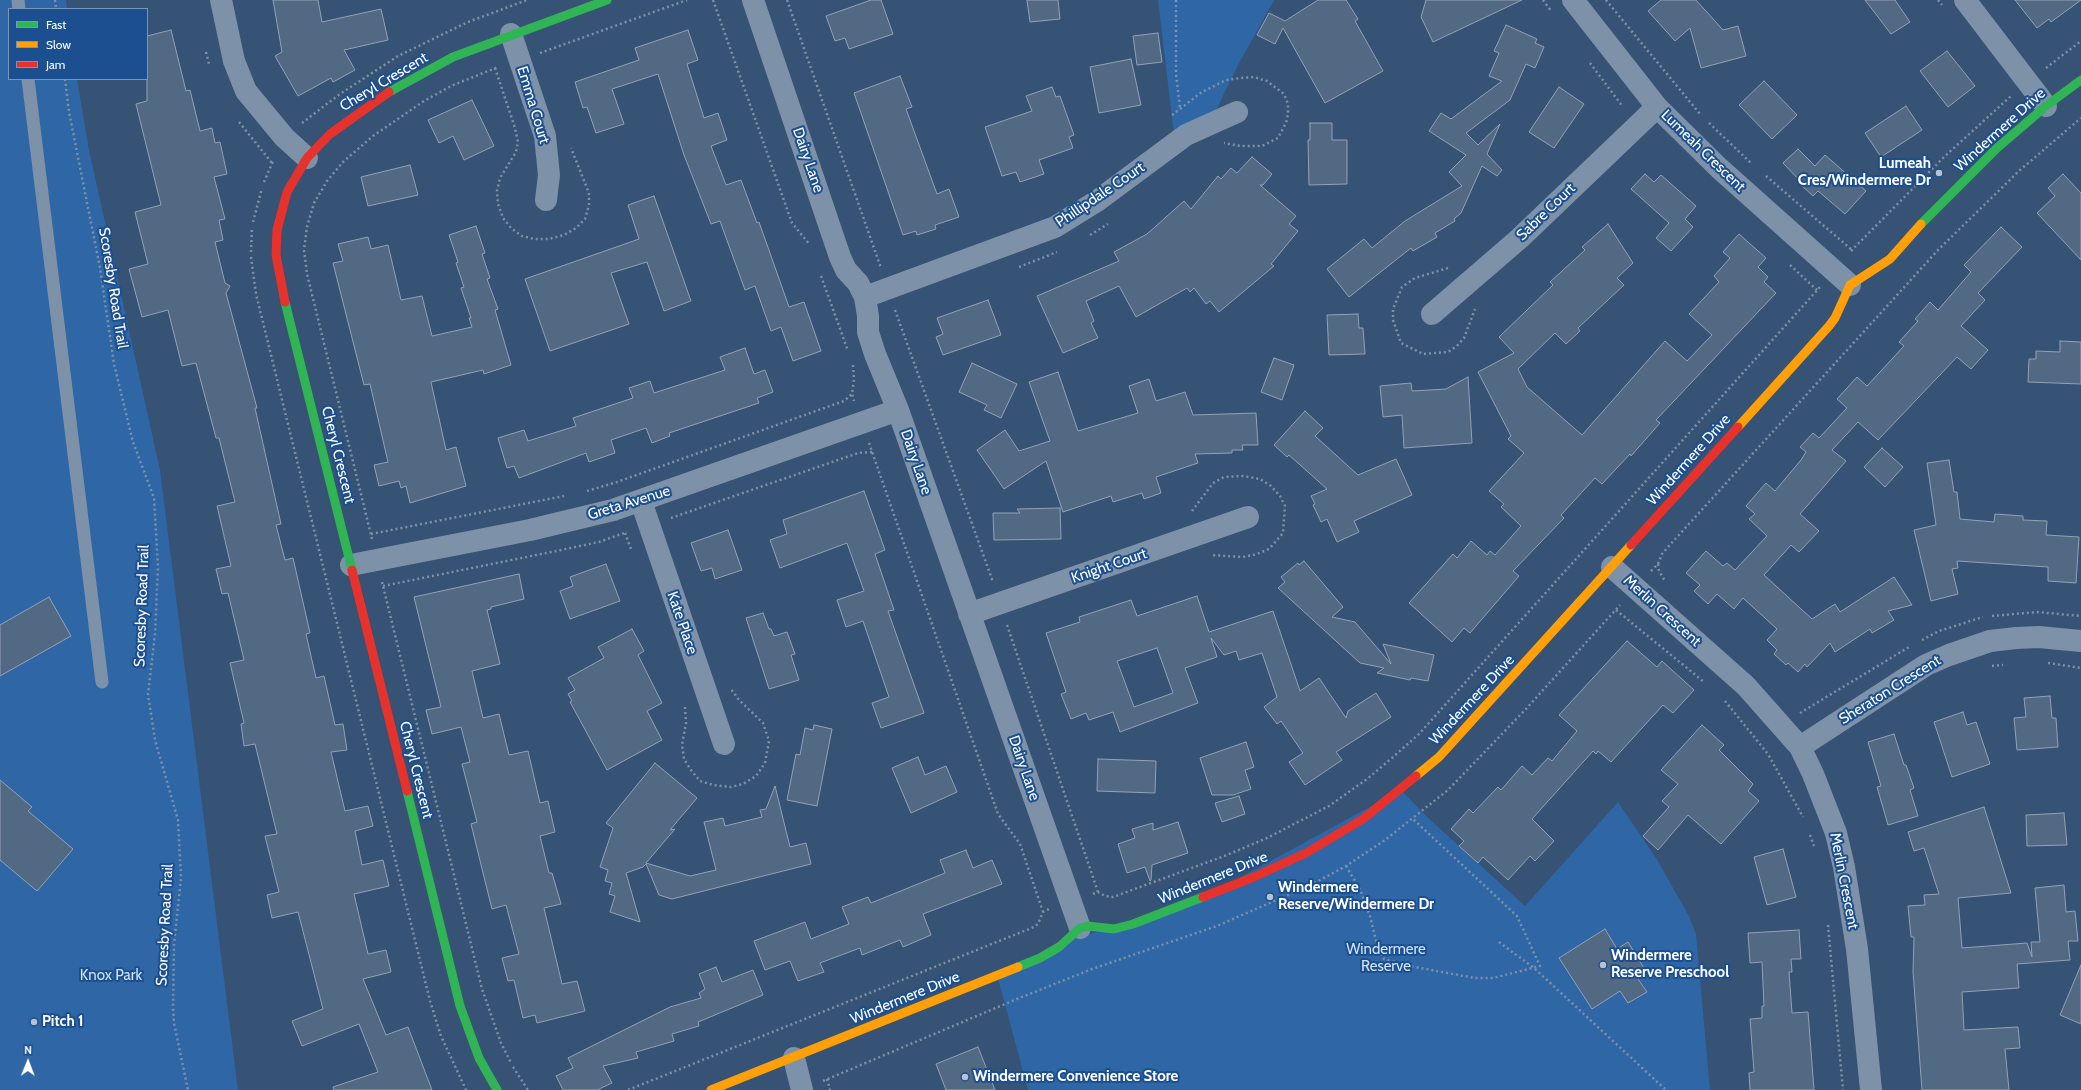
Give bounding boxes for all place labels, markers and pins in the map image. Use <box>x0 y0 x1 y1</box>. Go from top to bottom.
place label: Lumeah Cres/Windermere Dr <box>1798 155 1931 190</box>
marker: Lumeah Cres/Windermere Dr <box>1934 168 1944 178</box>
place label: Windermere Reserve/Windermere Dr <box>1278 879 1434 914</box>
marker: Windermere Reserve/Windermere Dr <box>1265 892 1275 902</box>
place label: Windermere Reserve Preschool <box>1611 947 1729 982</box>
marker: Windermere Reserve Preschool <box>1598 960 1608 970</box>
place label: Pitch 1 <box>42 1013 84 1031</box>
marker: Pitch 1 <box>29 1017 39 1027</box>
place label: Windermere Convenience Store <box>973 1068 1178 1086</box>
marker: Windermere Convenience Store <box>960 1072 970 1082</box>

